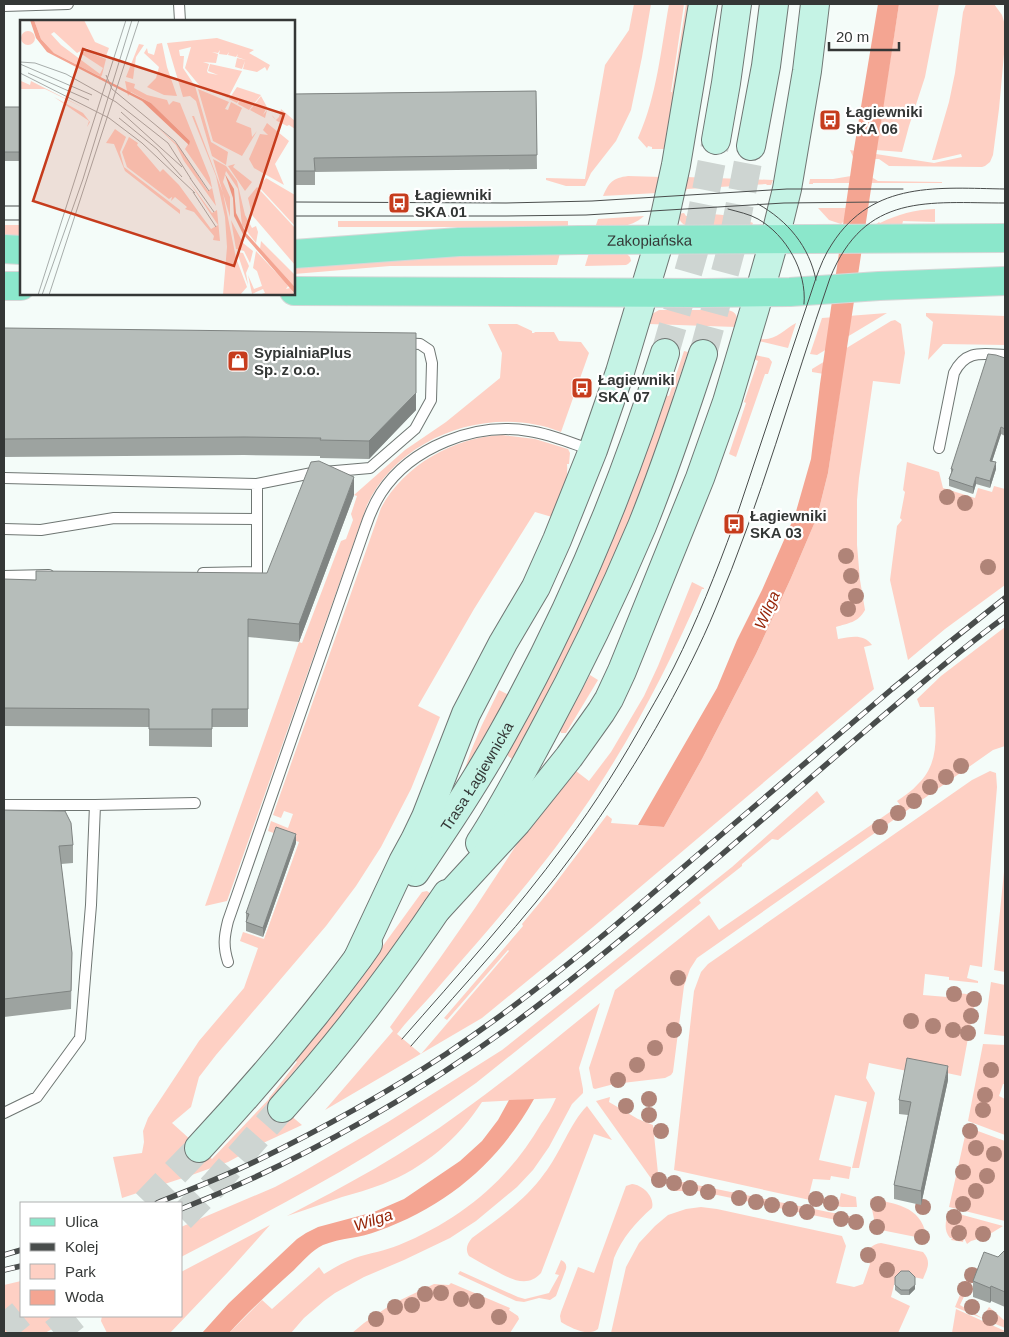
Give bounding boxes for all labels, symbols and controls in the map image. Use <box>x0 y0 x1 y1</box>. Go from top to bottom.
inset map <box>20 20 295 295</box>
scale bar <box>829 20 899 52</box>
text: 20 m <box>836 28 869 45</box>
place label: Łagiewniki SKA 06 <box>846 103 923 137</box>
bus stop icon: Łagiewniki SKA 06 <box>818 108 842 132</box>
place label: Łagiewniki SKA 01 <box>415 186 492 220</box>
bus stop icon: Łagiewniki SKA 01 <box>387 191 411 215</box>
street label: Zakopiańska <box>607 231 693 248</box>
place label: SypialniaPlus Sp. z o.o. <box>254 344 352 378</box>
shop icon: SypialniaPlus Sp. z o.o. <box>226 349 250 373</box>
place label: Łagiewniki SKA 07 <box>598 371 675 405</box>
bus stop icon: Łagiewniki SKA 07 <box>570 376 594 400</box>
place label: Łagiewniki SKA 03 <box>750 507 827 541</box>
bus stop icon: Łagiewniki SKA 03 <box>722 512 746 536</box>
water label: Wilga <box>751 588 783 632</box>
street label: Trasa Łagiewnicka <box>437 718 516 834</box>
legend <box>20 1202 182 1317</box>
water label: Wilga <box>351 1206 395 1234</box>
text: Ulica <box>65 1213 99 1230</box>
text: Kolej <box>65 1238 98 1255</box>
text: Park <box>65 1263 96 1280</box>
text: Woda <box>65 1288 105 1305</box>

